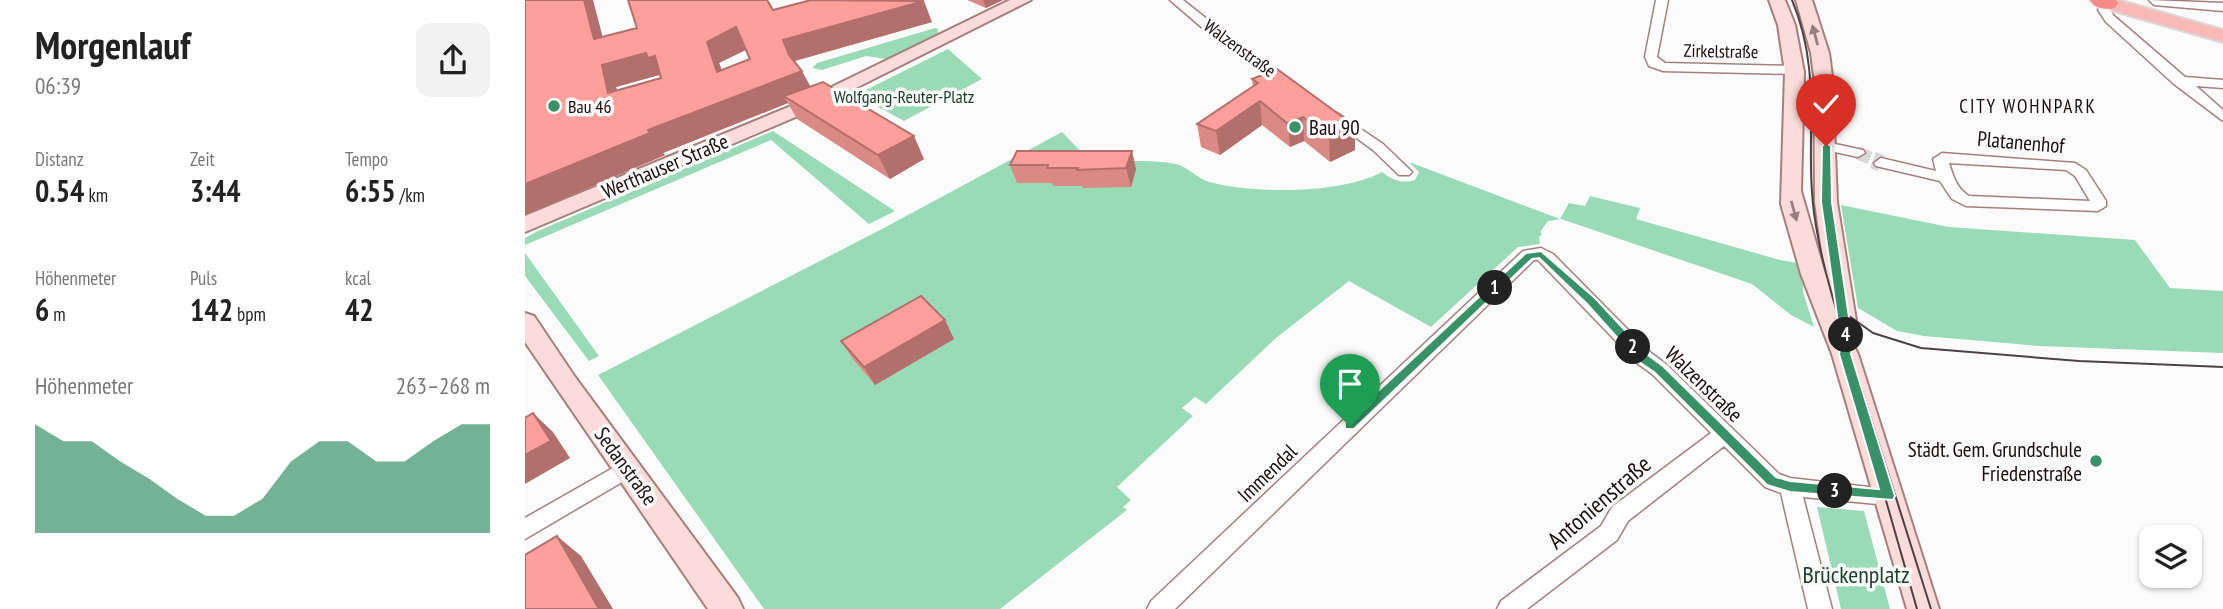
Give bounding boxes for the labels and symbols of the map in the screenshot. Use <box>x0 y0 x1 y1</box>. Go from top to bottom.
street label: Walzenstraße <box>1199 14 1281 82</box>
one-way arrow <box>1809 24 1820 46</box>
street label: Zirkelstraße <box>1684 39 1758 63</box>
pin <box>1796 74 1856 146</box>
park label: Wolfgang-Reuter-Platz <box>834 85 974 108</box>
district label: CITY WOHNPARK <box>1959 94 2097 118</box>
place label: Bau 46 <box>568 95 612 118</box>
marker: Bau 46 <box>546 98 562 114</box>
place label: Bau 90 <box>1309 114 1360 141</box>
marker: Bau 90 <box>1287 119 1303 135</box>
street label: Platanenhof <box>1976 125 2066 159</box>
street label: Werthauser Straße <box>598 127 732 205</box>
one-way arrow <box>1789 201 1800 223</box>
pin: 1 <box>1478 270 1513 306</box>
pin: 4 <box>1829 318 1863 352</box>
pin: 2 <box>1615 330 1651 364</box>
street label: Walzenstraße <box>1659 340 1749 428</box>
pin <box>1320 354 1380 426</box>
street label: Sedanstraße <box>589 422 663 510</box>
place label: Städt. Gem. Grundschule Friedenstraße <box>1908 436 2082 487</box>
street label: Immendal <box>1232 438 1303 508</box>
street label: Antonienstraße <box>1541 449 1657 555</box>
marker: Städt. Gem. Grundschule Friedenstraße <box>2088 453 2104 469</box>
pin: 3 <box>1817 474 1853 508</box>
park label: Brückenplatz <box>1802 559 1910 590</box>

